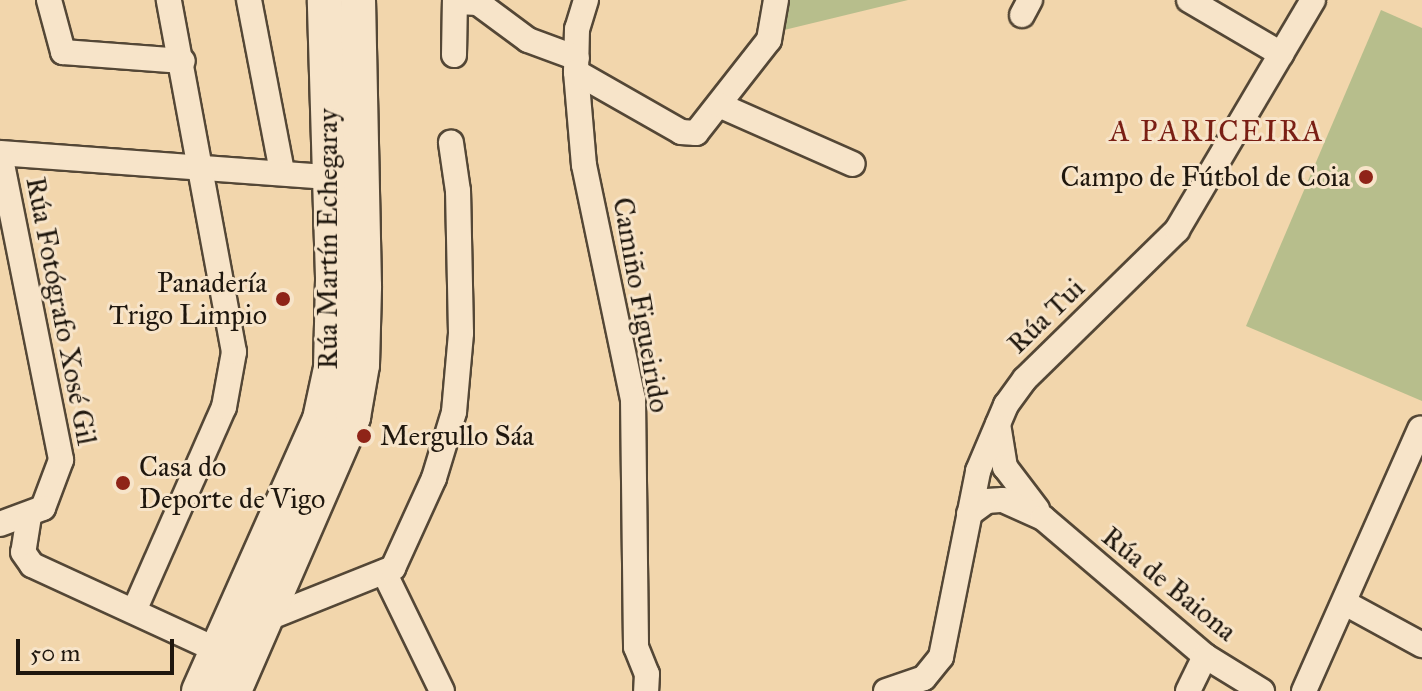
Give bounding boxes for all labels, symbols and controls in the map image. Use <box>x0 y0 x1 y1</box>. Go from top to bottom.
street label: Rúa Martín Echegaray <box>311 108 345 370</box>
district label: A PARICEIRA <box>1110 113 1324 149</box>
place label: Campo de Fútbol de Coia <box>1061 160 1350 194</box>
marker: Campo de Fútbol de Coia <box>1357 168 1375 186</box>
street label: Rúa Fotógrafo Xosé Gil <box>19 174 103 448</box>
street label: Camiño Figueirido <box>606 195 676 415</box>
place label: Panadería Trigo Limpio <box>109 266 267 332</box>
street label: Rúa Tui <box>1001 271 1091 361</box>
marker: Panadería Trigo Limpio <box>274 290 292 308</box>
place label: Mergullo Sáa <box>380 419 534 453</box>
marker: Mergullo Sáa <box>355 427 373 445</box>
place label: Casa do Deporte de Vigo <box>139 450 325 516</box>
marker: Casa do Deporte de Vigo <box>114 474 132 492</box>
street label: Rúa de Baiona <box>1095 520 1243 648</box>
scale bar <box>20 623 178 673</box>
text: 50 m <box>30 638 80 668</box>

